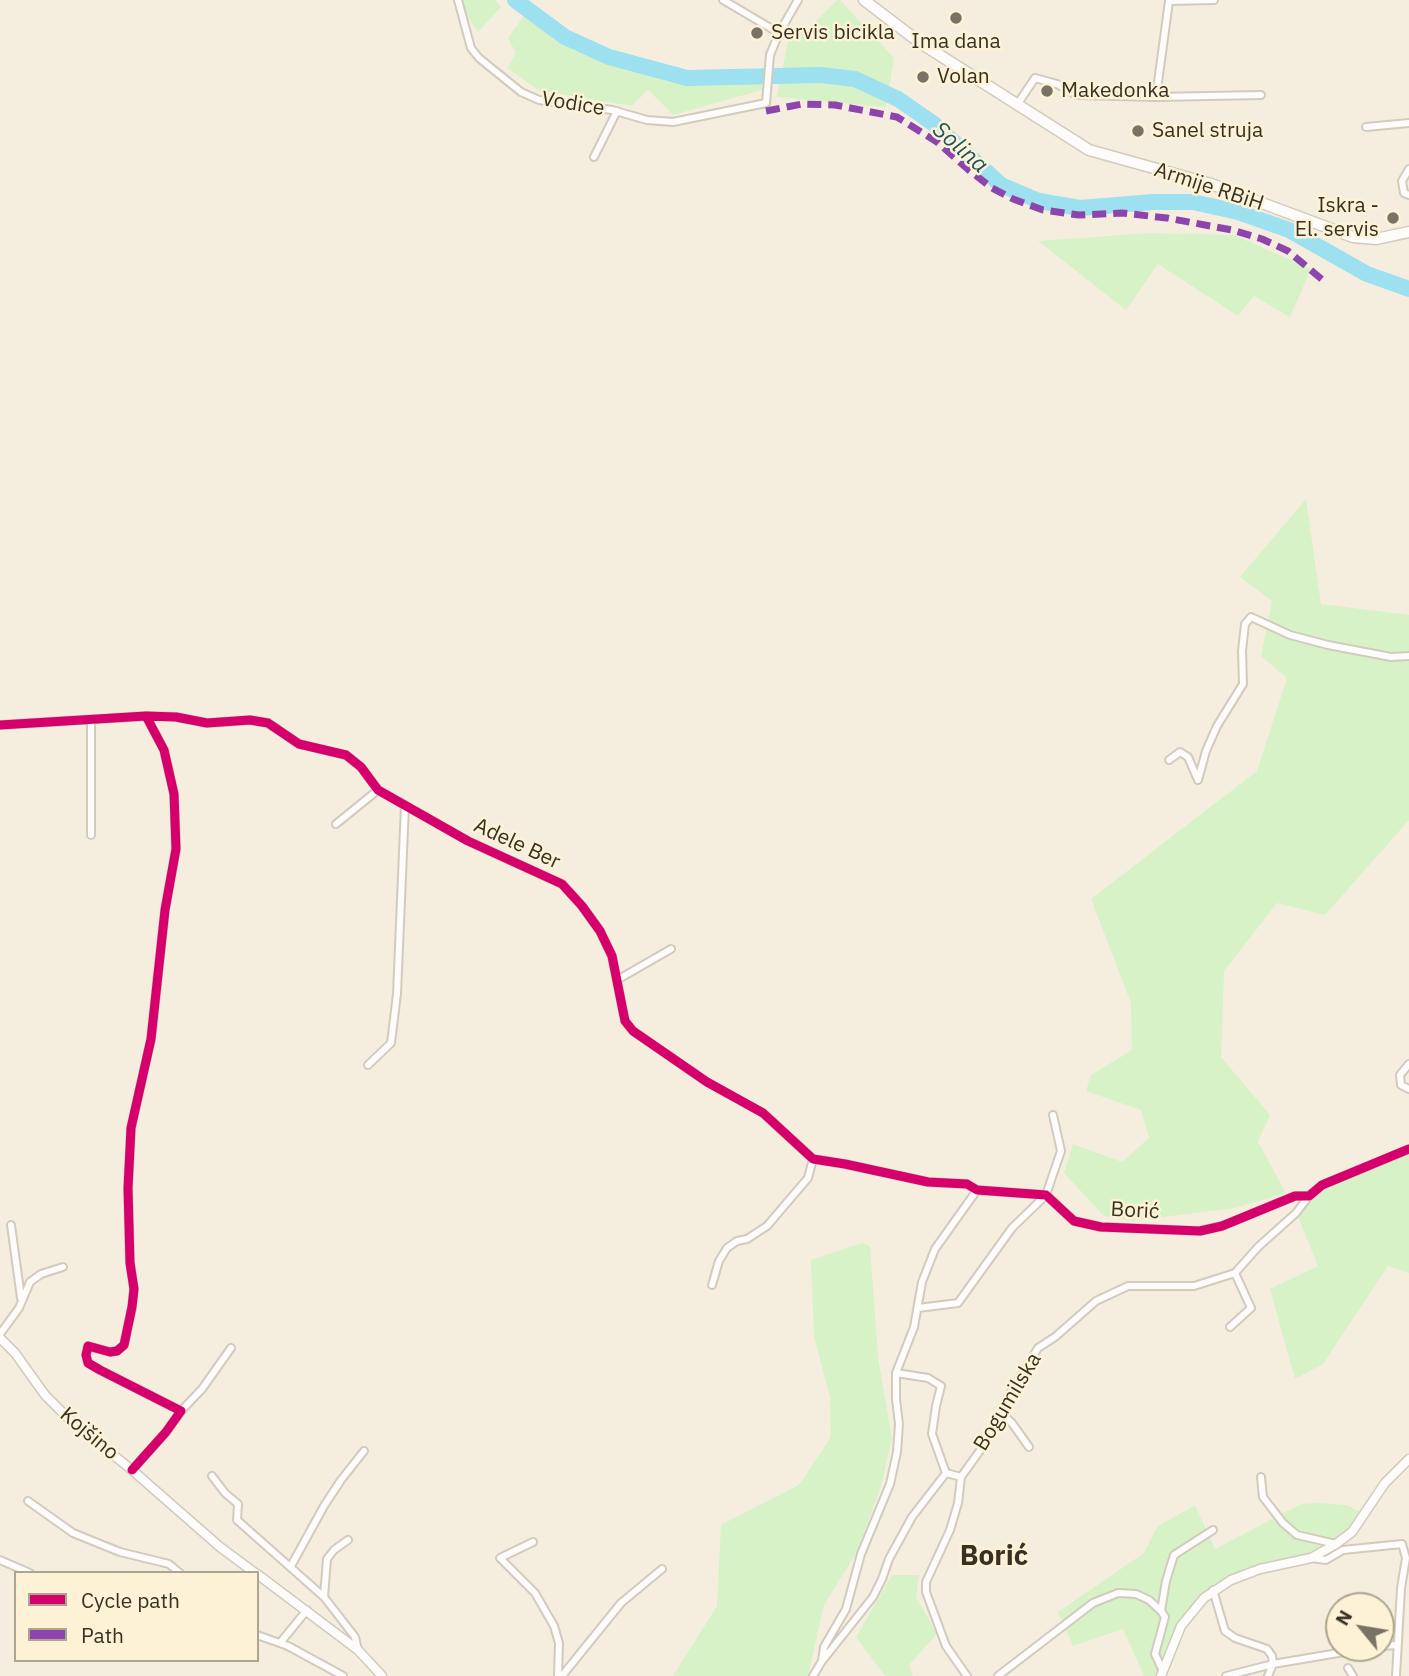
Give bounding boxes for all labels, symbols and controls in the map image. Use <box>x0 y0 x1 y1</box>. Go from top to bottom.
marker: Ima dana <box>948 10 964 26</box>
place label: Servis bicikla <box>771 20 895 46</box>
marker: Servis bicikla <box>749 25 765 41</box>
place label: Ima dana <box>911 29 1001 55</box>
place label: Volan <box>937 64 990 90</box>
marker: Volan <box>915 69 931 85</box>
place label: Makedonka <box>1061 78 1170 104</box>
marker: Makedonka <box>1039 83 1055 99</box>
street label: Vodice <box>540 87 606 121</box>
water label: Solina <box>927 116 993 180</box>
place label: Sanel struja <box>1152 118 1263 144</box>
marker: Sanel struja <box>1130 123 1146 139</box>
street label: Armije RBiH <box>1151 157 1267 217</box>
place label: Iskra - El. servis <box>1295 193 1379 243</box>
marker: Iskra - El. servis <box>1385 210 1401 226</box>
street label: Adele Ber <box>470 813 564 875</box>
street label: Borić <box>1110 1197 1160 1225</box>
street label: Bogumilska <box>969 1348 1047 1456</box>
street label: Kojšino <box>54 1402 124 1466</box>
district label: Borić <box>960 1540 1028 1574</box>
legend <box>14 1571 259 1662</box>
text: Cycle path <box>81 1586 180 1614</box>
north arrow <box>1325 1592 1395 1662</box>
text: N <box>1330 1606 1357 1629</box>
text: Path <box>81 1621 124 1649</box>

